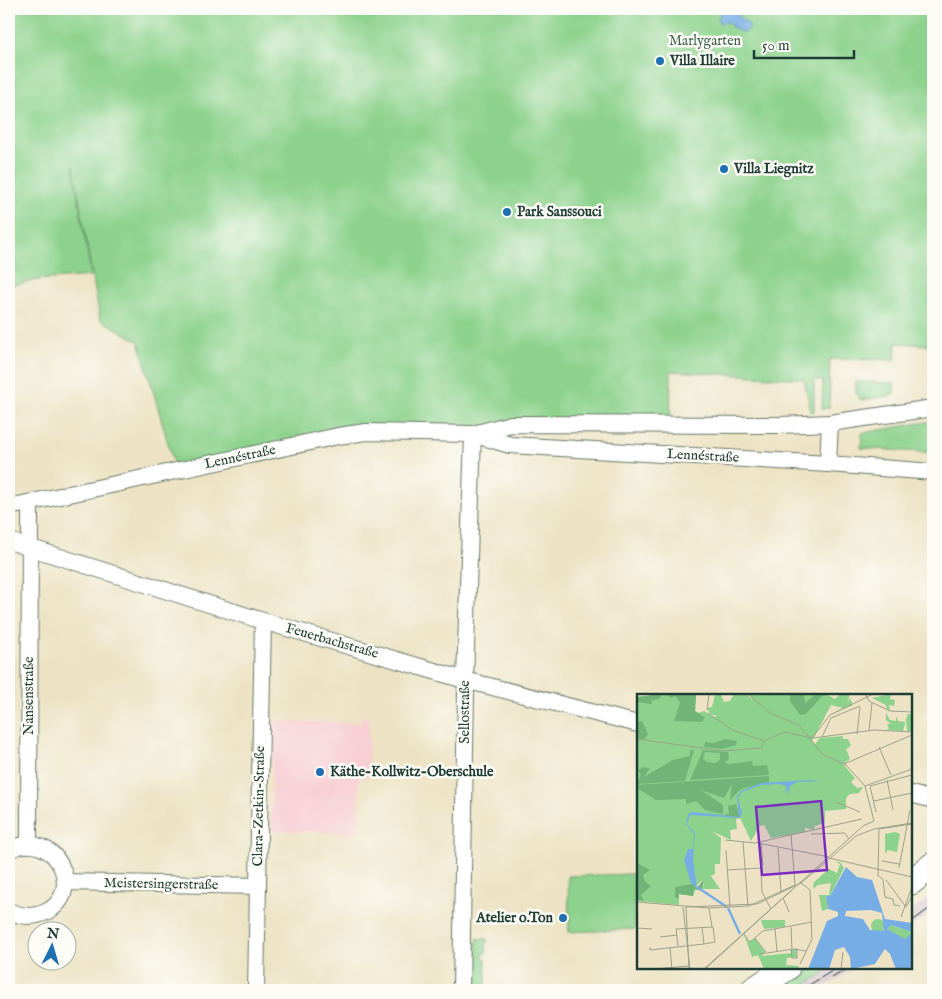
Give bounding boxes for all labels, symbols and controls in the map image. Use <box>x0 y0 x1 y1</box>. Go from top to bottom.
scale bar <box>754 28 854 60</box>
park label: Marlygarten <box>669 32 742 50</box>
text: 50 m <box>762 36 790 55</box>
place label: Villa Illaire <box>669 52 735 70</box>
marker: Villa Illaire <box>654 55 666 67</box>
place label: Villa Liegnitz <box>733 160 814 178</box>
marker: Villa Liegnitz <box>718 163 730 175</box>
place label: Park Sanssouci <box>517 203 602 221</box>
marker: Park Sanssouci <box>501 206 513 218</box>
street label: Lennéstraße <box>203 441 278 473</box>
street label: Lennéstraße <box>666 445 740 467</box>
street label: Feuerbachstraße <box>284 619 381 663</box>
street label: Nansenstraße <box>20 656 38 735</box>
street label: Sellostraße <box>456 680 474 744</box>
inset map <box>637 694 912 969</box>
street label: Clara-Zetkin-Straße <box>249 745 269 866</box>
place label: Käthe-Kollwitz-Oberschule <box>330 763 494 781</box>
marker: Käthe-Kollwitz-Oberschule <box>314 766 326 778</box>
street label: Meistersingerstraße <box>104 874 219 894</box>
place label: Atelier o.Ton <box>475 909 554 927</box>
marker: Atelier o.Ton <box>557 912 569 924</box>
north arrow <box>28 922 78 972</box>
text: N <box>45 924 60 944</box>

